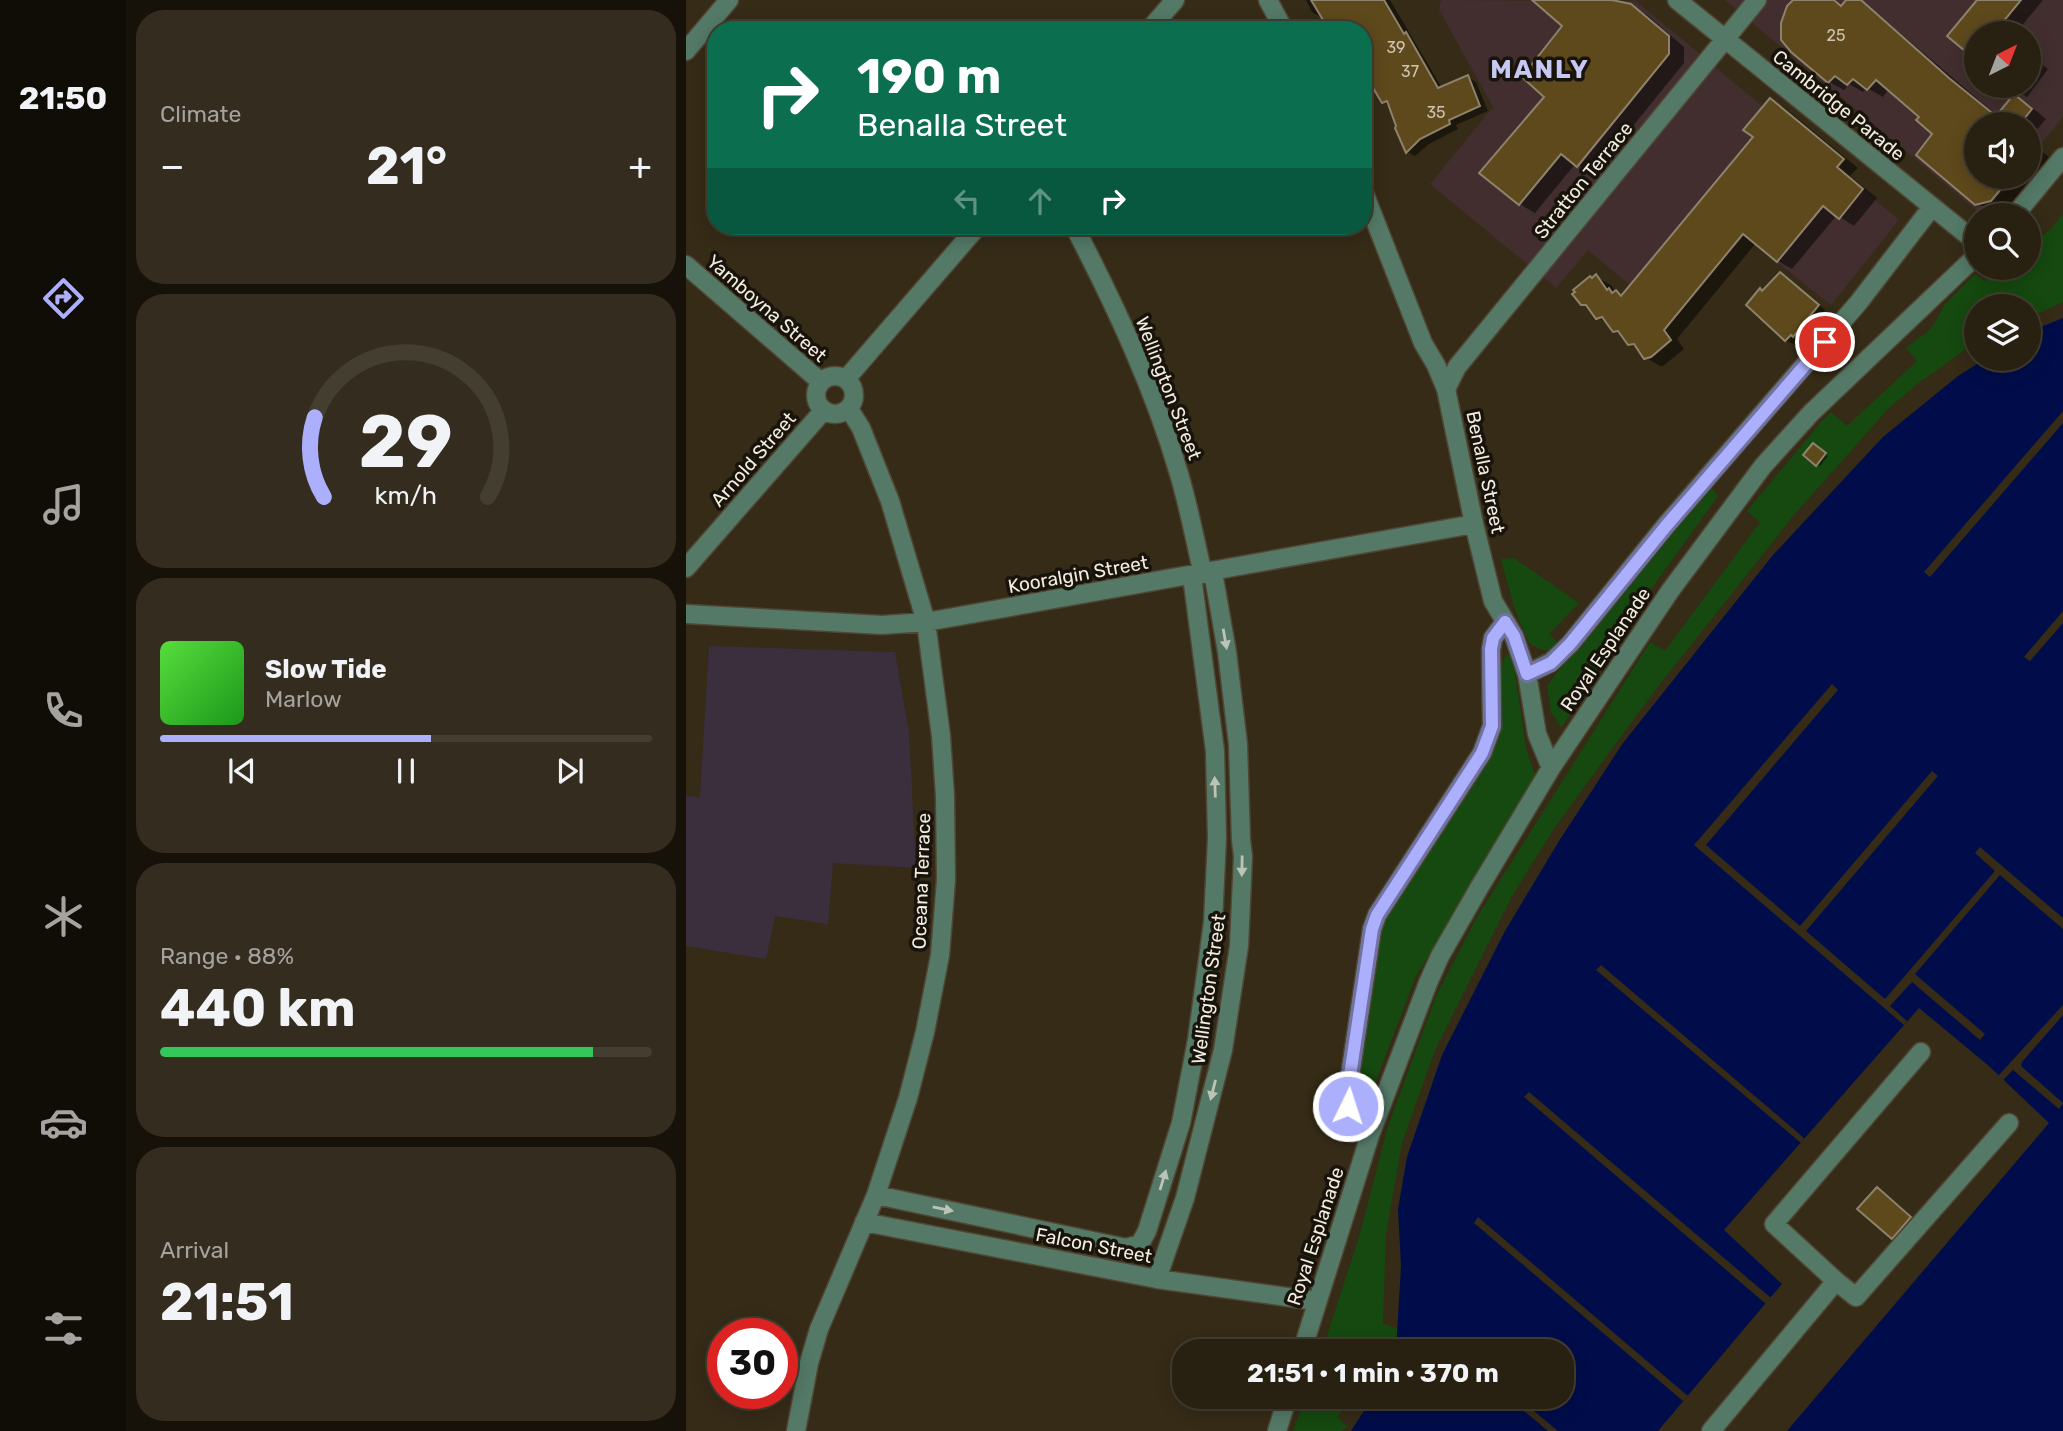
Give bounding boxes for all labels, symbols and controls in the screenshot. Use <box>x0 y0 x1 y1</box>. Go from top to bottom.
north arrow <box>1964 21 2040 98</box>
map controls <box>1964 21 2041 371</box>
house number: 25 <box>1827 26 1845 45</box>
house number: 39 <box>1386 38 1406 57</box>
street label: Cambridge Parade <box>1768 45 1909 166</box>
text: 190 m <box>857 47 1001 105</box>
icon: right <box>742 49 833 140</box>
district label: MANLY <box>1490 54 1590 85</box>
house number: 37 <box>1401 62 1419 81</box>
text: 21:50 <box>19 79 107 117</box>
text: Climate <box>160 100 241 128</box>
house number: 35 <box>1426 103 1446 122</box>
text: Benalla Street <box>857 106 1067 144</box>
button: sound <box>1964 112 2041 189</box>
street label: Stratton Terrace <box>1529 117 1638 243</box>
text: 21° <box>366 135 447 197</box>
text: − <box>160 143 185 189</box>
text: + <box>628 143 652 189</box>
icon: left <box>948 182 986 220</box>
icon: ahead <box>1021 182 1059 220</box>
icon: right <box>1094 182 1132 220</box>
button: search <box>1964 203 2041 280</box>
street label: Yamboyna Street <box>702 250 832 367</box>
icon: directions <box>39 274 88 323</box>
button: layers <box>1964 294 2041 371</box>
pin <box>1795 312 1855 372</box>
street label: Wellington Street <box>1131 313 1207 464</box>
icon: arrive <box>1806 323 1844 361</box>
text: 29 <box>359 400 453 486</box>
street label: Arnold Street <box>706 407 801 511</box>
street label: Benalla Street <box>1461 409 1510 536</box>
icon: music <box>39 480 88 529</box>
text: km/h <box>375 481 437 510</box>
street label: Kooralgin Street <box>1006 551 1151 598</box>
street label: Royal Esplanade <box>1556 583 1655 716</box>
one-way arrow <box>1220 628 1231 650</box>
text: Slow Tide <box>265 654 387 685</box>
text: Marlow <box>265 685 342 713</box>
icon: phone <box>39 686 88 735</box>
icon: previous <box>223 752 261 790</box>
icon: pause <box>387 752 425 790</box>
icon: next <box>551 752 589 790</box>
one-way arrow <box>1210 775 1221 797</box>
street label: Oceana Terrace <box>908 812 935 950</box>
one-way arrow <box>1237 855 1248 877</box>
icon: climate <box>39 892 88 941</box>
street label: Wellington Street <box>1187 912 1231 1066</box>
text: Range · 88% <box>160 942 294 970</box>
text: 440 km <box>160 977 356 1039</box>
position arrow <box>1311 1069 1385 1143</box>
one-way arrow <box>1207 1080 1218 1102</box>
icon: car <box>39 1098 88 1147</box>
street label: Royal Esplanade <box>1282 1164 1349 1308</box>
one-way arrow <box>1159 1169 1169 1190</box>
one-way arrow <box>932 1204 954 1215</box>
street label: Falcon Street <box>1034 1223 1155 1268</box>
text: Arrival <box>160 1236 229 1264</box>
text: 21:51 <box>160 1271 294 1333</box>
icon: filters <box>39 1304 88 1353</box>
speed limit sign: 30 <box>707 1318 798 1409</box>
text: 21:51 · 1 min · 370 m <box>1247 1358 1499 1389</box>

